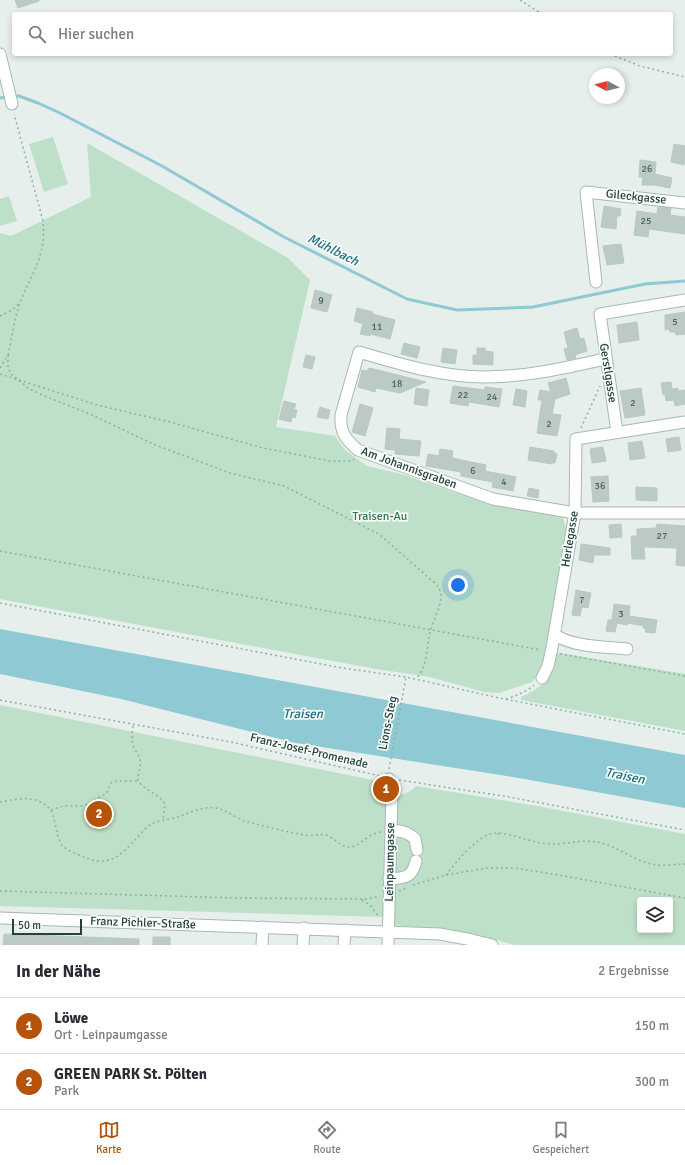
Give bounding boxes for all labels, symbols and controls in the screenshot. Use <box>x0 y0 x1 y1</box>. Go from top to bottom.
search box <box>12 12 673 56</box>
icon: search <box>26 23 48 45</box>
text: Hier suchen <box>58 25 134 43</box>
north arrow <box>589 68 625 104</box>
house number: 26 <box>642 163 652 175</box>
street label: Gileckgasse <box>605 186 667 208</box>
house number: 25 <box>641 215 651 227</box>
water label: Mühlbach <box>305 230 362 270</box>
house number: 9 <box>318 295 324 307</box>
house number: 5 <box>672 316 678 328</box>
house number: 11 <box>372 321 382 333</box>
street label: Gerstlgasse <box>596 342 620 404</box>
house number: 18 <box>392 378 402 390</box>
house number: 22 <box>458 389 468 401</box>
house number: 24 <box>487 391 498 403</box>
house number: 2 <box>630 397 636 409</box>
house number: 2 <box>546 418 552 430</box>
street label: Am Johannisgraben <box>359 444 459 492</box>
house number: 6 <box>470 465 476 477</box>
house number: 4 <box>501 476 507 488</box>
house number: 36 <box>595 480 605 492</box>
park label: Traisen-Au <box>353 509 407 524</box>
street label: Herlegasse <box>558 510 582 568</box>
house number: 27 <box>657 530 667 542</box>
your location <box>448 575 468 595</box>
house number: 7 <box>579 594 585 606</box>
house number: 3 <box>618 608 624 620</box>
street label: Lions-Steg <box>375 695 401 751</box>
water label: Traisen <box>283 706 324 722</box>
street label: Franz-Josef-Promenade <box>248 730 370 772</box>
water label: Traisen <box>604 764 647 788</box>
pin: 1 <box>373 774 399 804</box>
pin: 2 <box>86 799 112 829</box>
street label: Leinpaumgasse <box>382 822 398 902</box>
map controls <box>637 897 673 933</box>
button: layers <box>637 897 673 933</box>
street label: Franz Pichler-Straße <box>90 914 196 932</box>
scale bar <box>12 917 82 936</box>
text: 50 m <box>18 919 41 932</box>
text: In der Nähe <box>16 961 101 982</box>
text: 2 Ergebnisse <box>598 963 669 979</box>
text: Löwe <box>54 1009 88 1027</box>
text: 1 <box>25 1018 33 1034</box>
text: 150 m <box>635 1018 669 1034</box>
text: Ort · Leinpaumgasse <box>54 1027 168 1043</box>
text: GREEN PARK St. Pölten <box>54 1065 207 1083</box>
text: 2 <box>25 1074 33 1090</box>
text: 300 m <box>635 1074 669 1090</box>
text: Park <box>54 1083 79 1099</box>
tab: Karte <box>96 1119 122 1156</box>
tab: Route <box>313 1119 341 1156</box>
tab: Gespeichert <box>533 1119 589 1156</box>

